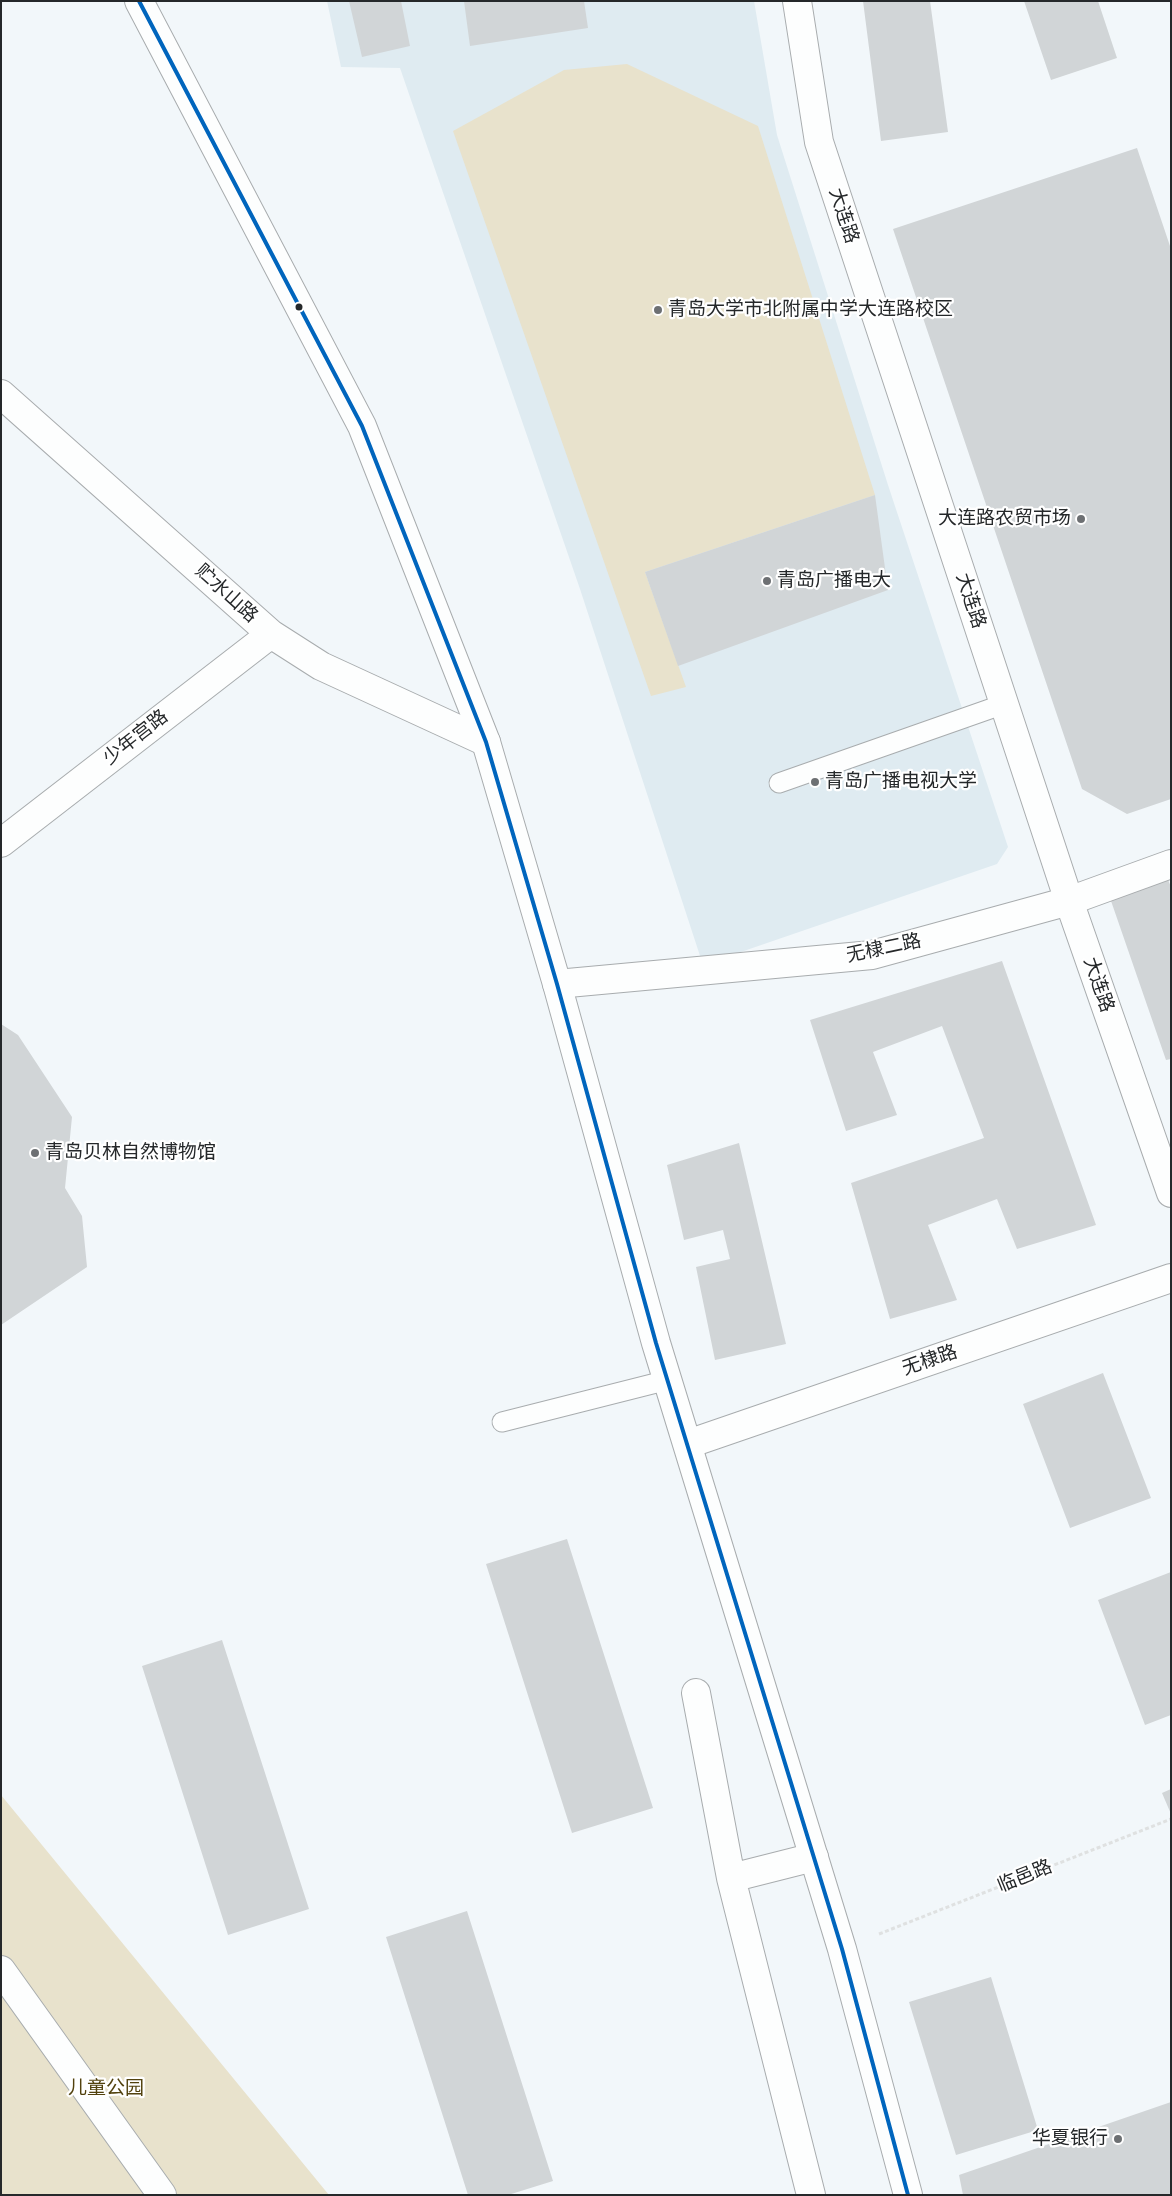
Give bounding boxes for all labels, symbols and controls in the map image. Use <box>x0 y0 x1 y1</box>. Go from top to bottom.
street label: 大连路 <box>823 185 863 247</box>
place label: 青岛大学市北附属中学大连路校区 <box>668 299 953 321</box>
unlabelled marker <box>294 302 304 312</box>
marker: 青岛大学市北附属中学大连路校区 <box>652 304 664 316</box>
place label: 大连路农贸市场 <box>938 508 1071 530</box>
marker: 大连路农贸市场 <box>1075 513 1087 525</box>
street label: 贮水山路 <box>190 560 262 628</box>
place label: 青岛广播电大 <box>777 570 891 592</box>
street label: 大连路 <box>950 570 990 632</box>
marker: 青岛广播电大 <box>761 575 773 587</box>
street label: 少年宫路 <box>99 706 173 770</box>
place label: 青岛广播电视大学 <box>825 771 977 793</box>
marker: 青岛广播电视大学 <box>809 776 821 788</box>
street label: 无棣二路 <box>844 930 924 968</box>
street label: 大连路 <box>1078 954 1118 1016</box>
place label: 青岛贝林自然博物馆 <box>45 1142 216 1164</box>
marker: 青岛贝林自然博物馆 <box>29 1147 41 1159</box>
street label: 无棣路 <box>899 1341 961 1381</box>
street label: 临邑路 <box>994 1856 1056 1898</box>
park label: 儿童公园 <box>68 2078 144 2100</box>
place label: 华夏银行 <box>1032 2128 1108 2150</box>
marker: 华夏银行 <box>1112 2133 1124 2145</box>

